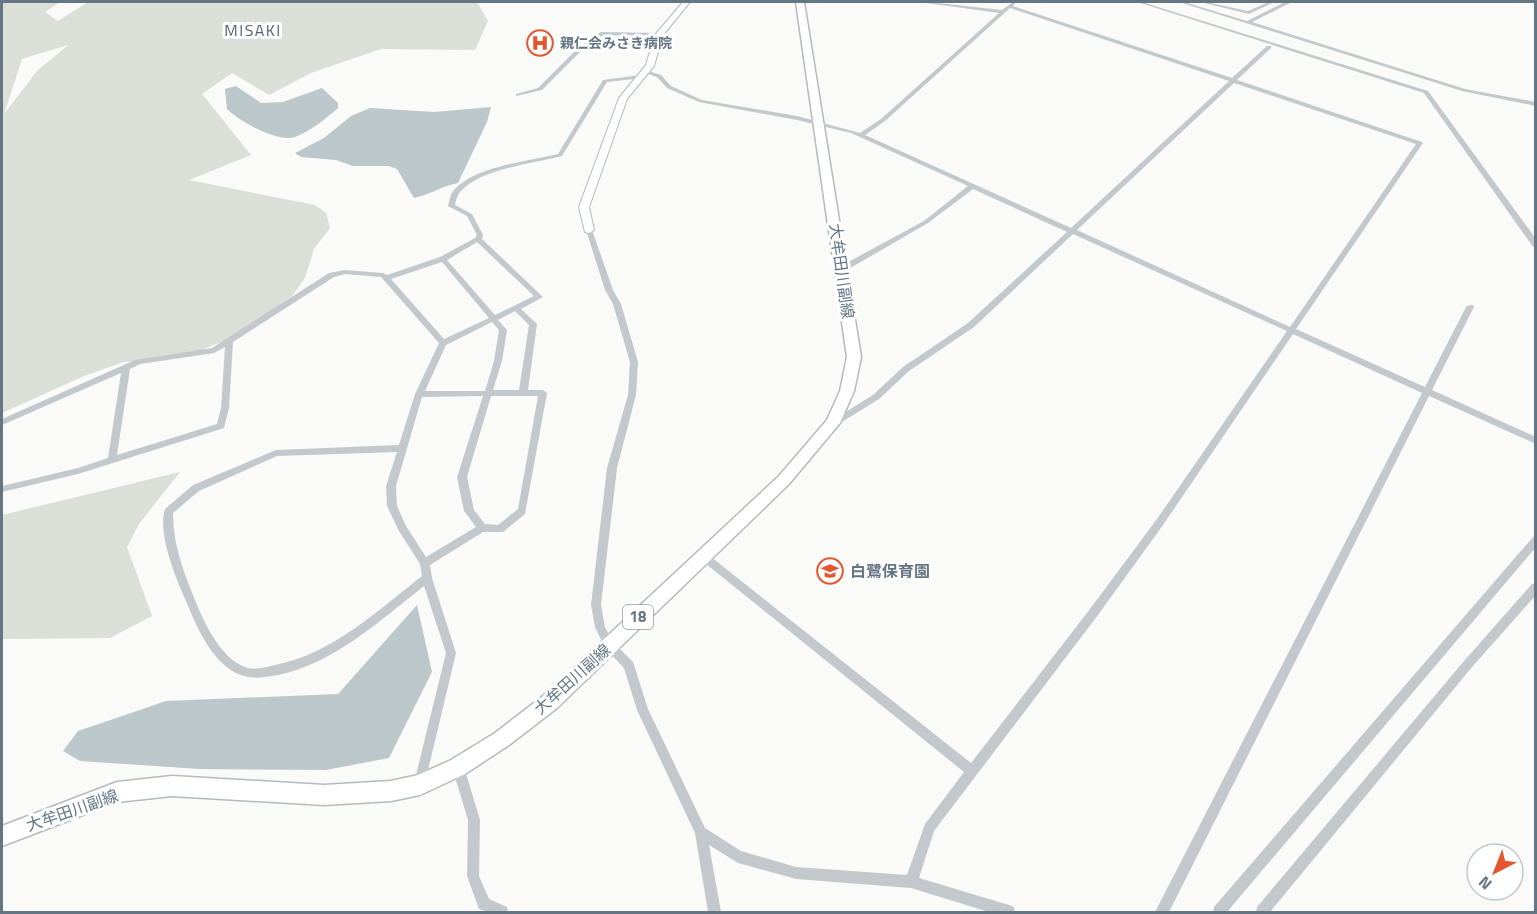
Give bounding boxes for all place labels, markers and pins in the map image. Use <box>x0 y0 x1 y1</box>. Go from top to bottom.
hospital icon: 親仁会みさき病院 <box>525 28 555 58</box>
place label: 親仁会みさき病院 <box>560 32 672 53</box>
school or university icon: 白鷺保育園 <box>815 556 845 586</box>
place label: 白鷺保育園 <box>850 559 930 583</box>

